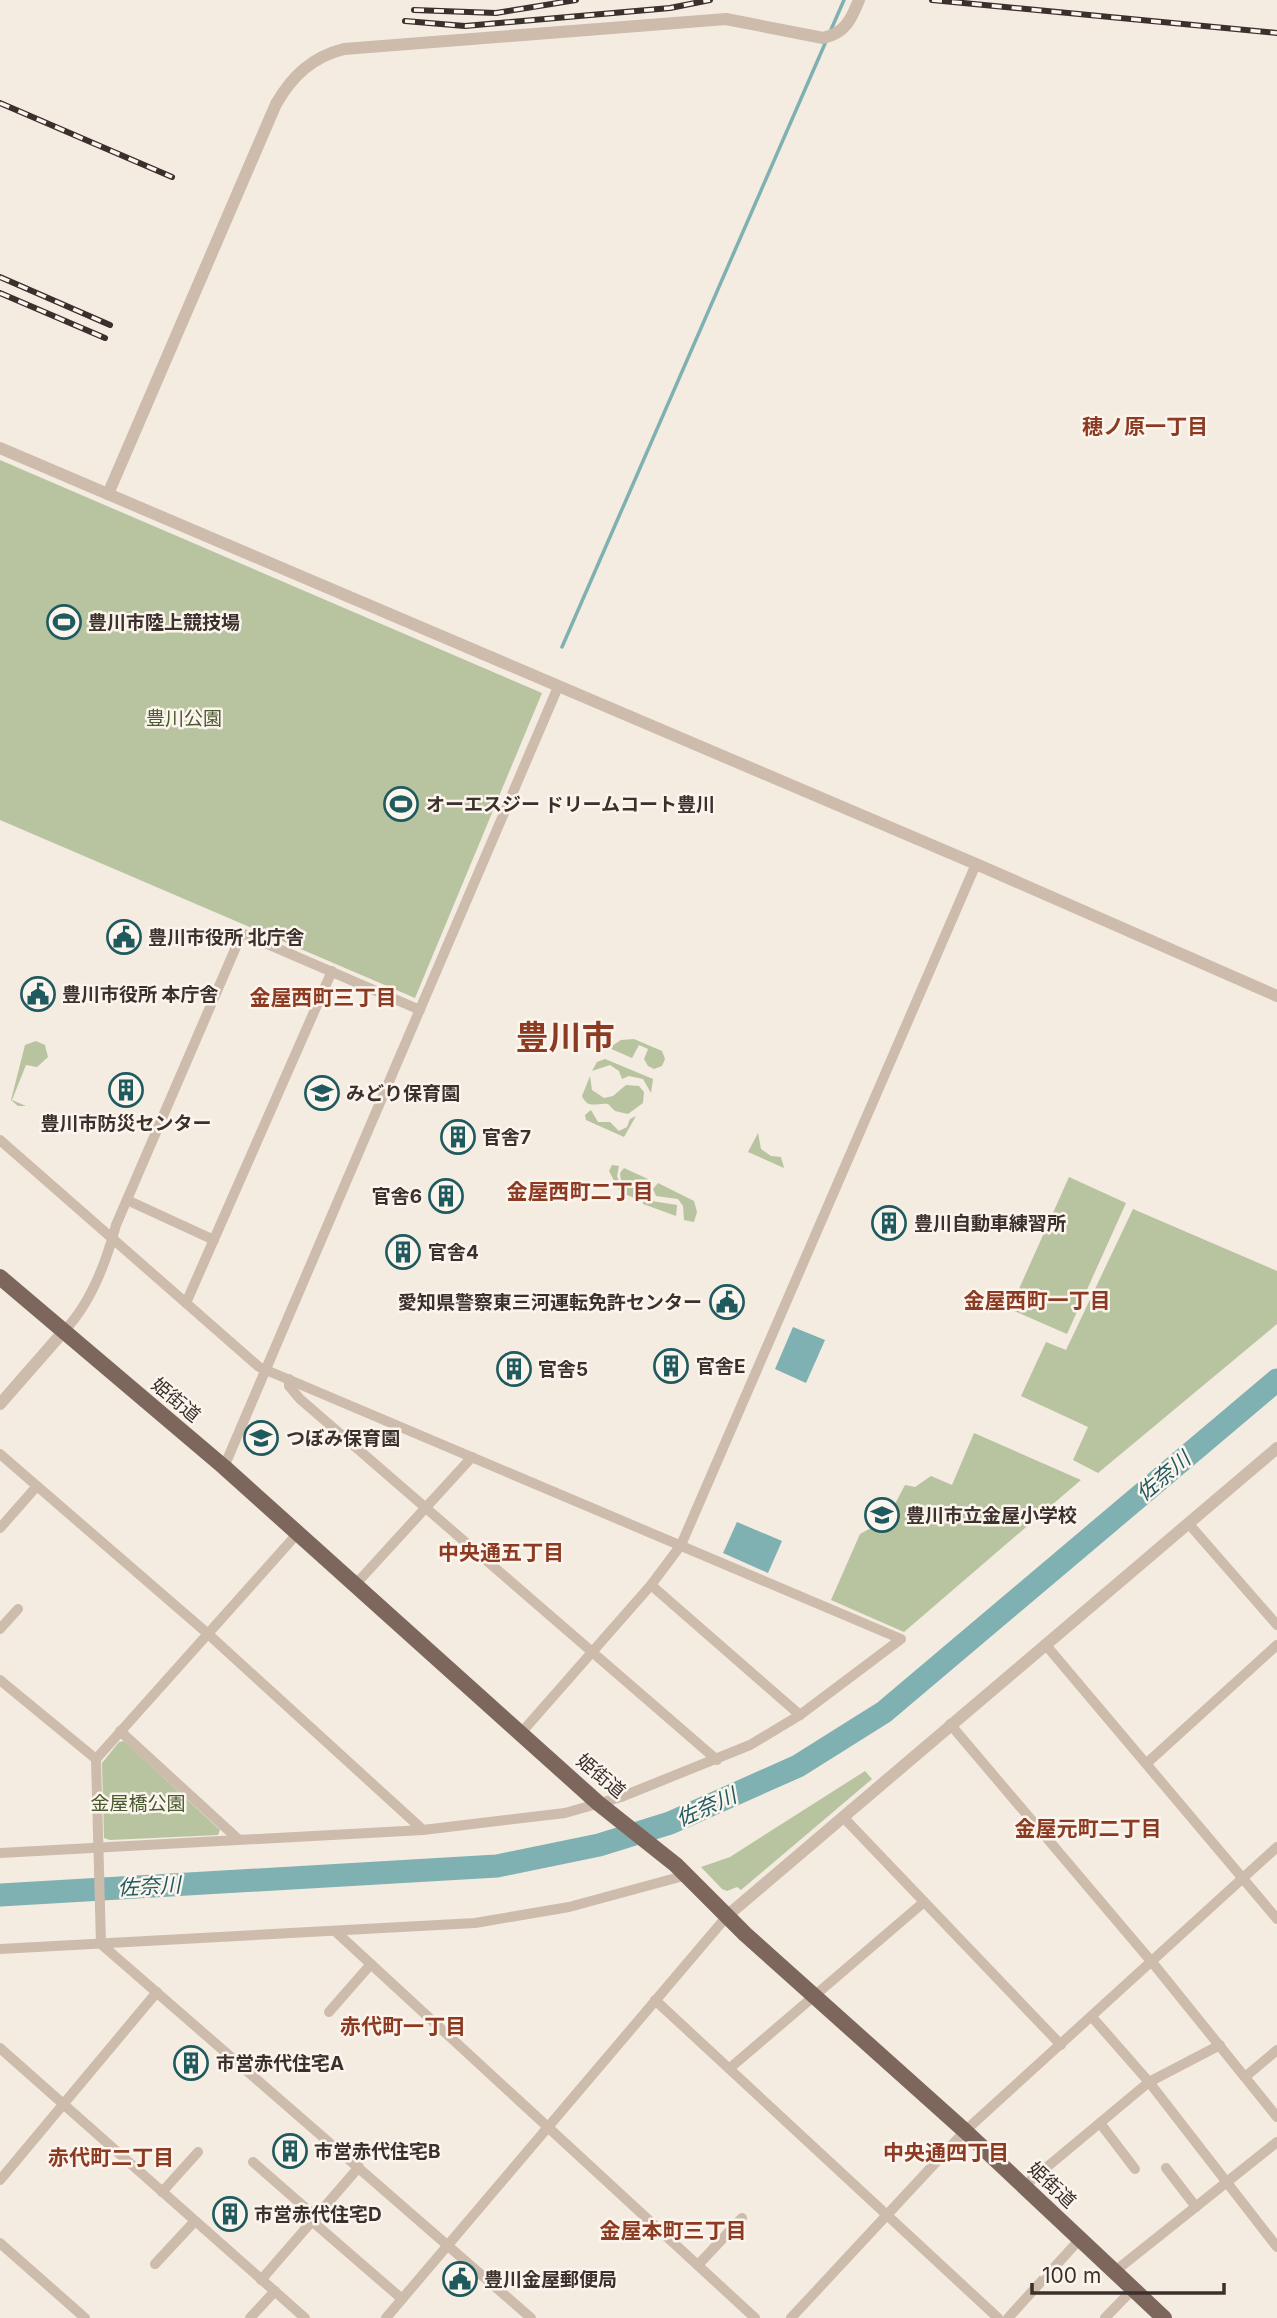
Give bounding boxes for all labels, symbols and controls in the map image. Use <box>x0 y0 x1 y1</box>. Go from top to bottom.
district label: 穂ノ原一丁目 <box>1082 414 1208 439</box>
sports icon: 豊川市陸上競技場 <box>45 603 83 641</box>
place label: 豊川市陸上競技場 <box>88 611 240 634</box>
park label: 豊川公園 <box>146 707 222 730</box>
sports icon: オーエスジー ドリームコート豊川 <box>382 785 420 823</box>
place label: オーエスジー ドリームコート豊川 <box>426 793 715 816</box>
public building icon: 豊川市役所 北庁舎 <box>105 918 143 956</box>
place label: 豊川市役所 北庁舎 <box>148 926 305 949</box>
public building icon: 豊川市役所 本庁舎 <box>19 975 57 1013</box>
place label: 豊川市役所 本庁舎 <box>62 983 219 1006</box>
district label: 金屋西町三丁目 <box>250 985 397 1010</box>
district label: 豊川市 <box>516 1017 615 1057</box>
building icon: 豊川市防災センター <box>107 1071 145 1109</box>
school or university icon: みどり保育園 <box>303 1074 341 1112</box>
place label: みどり保育園 <box>346 1082 460 1105</box>
place label: 豊川市防災センター <box>40 1112 212 1135</box>
building icon: 官舎7 <box>439 1118 477 1156</box>
place label: 官舎7 <box>482 1126 531 1149</box>
building icon: 官舎6 <box>427 1177 465 1215</box>
district label: 金屋西町二丁目 <box>507 1179 654 1204</box>
place label: 官舎6 <box>372 1185 422 1208</box>
building icon: 豊川自動車練習所 <box>870 1204 908 1242</box>
place label: 豊川自動車練習所 <box>914 1212 1066 1235</box>
building icon: 官舎4 <box>384 1233 422 1271</box>
place label: 官舎4 <box>428 1241 479 1264</box>
public building icon: 愛知県警察東三河運転免許センター <box>708 1283 746 1321</box>
district label: 金屋西町一丁目 <box>964 1288 1111 1313</box>
place label: 愛知県警察東三河運転免許センター <box>398 1291 702 1314</box>
building icon: 官舎E <box>652 1347 690 1385</box>
building icon: 官舎5 <box>495 1350 533 1388</box>
place label: 官舎E <box>696 1355 746 1378</box>
place label: 官舎5 <box>538 1358 588 1381</box>
street label: 姫街道 <box>147 1373 205 1427</box>
school or university icon: つぼみ保育園 <box>242 1419 280 1457</box>
place label: つぼみ保育園 <box>286 1427 400 1450</box>
water label: 佐奈川 <box>1131 1445 1197 1506</box>
school or university icon: 豊川市立金屋小学校 <box>863 1496 901 1534</box>
place label: 豊川市立金屋小学校 <box>906 1504 1077 1527</box>
district label: 中央通五丁目 <box>438 1540 564 1565</box>
street label: 姫街道 <box>572 1749 630 1803</box>
water label: 佐奈川 <box>672 1782 742 1831</box>
park label: 金屋橋公園 <box>90 1792 186 1815</box>
district label: 金屋元町二丁目 <box>1015 1816 1162 1841</box>
water label: 佐奈川 <box>117 1872 183 1900</box>
district label: 赤代町一丁目 <box>340 2014 466 2039</box>
building icon: 市営赤代住宅A <box>172 2044 210 2082</box>
place label: 市営赤代住宅A <box>216 2052 344 2075</box>
building icon: 市営赤代住宅B <box>271 2132 309 2170</box>
place label: 市営赤代住宅B <box>314 2140 441 2163</box>
district label: 中央通四丁目 <box>883 2140 1009 2165</box>
district label: 赤代町二丁目 <box>48 2145 174 2170</box>
street label: 姫街道 <box>1023 2157 1081 2213</box>
building icon: 市営赤代住宅D <box>211 2195 249 2233</box>
place label: 市営赤代住宅D <box>254 2203 382 2226</box>
district label: 金屋本町三丁目 <box>600 2218 747 2243</box>
scale bar <box>1032 2252 1224 2296</box>
public building icon: 豊川金屋郵便局 <box>441 2260 479 2298</box>
text: 100 m <box>1042 2263 1101 2288</box>
place label: 豊川金屋郵便局 <box>484 2268 617 2291</box>

